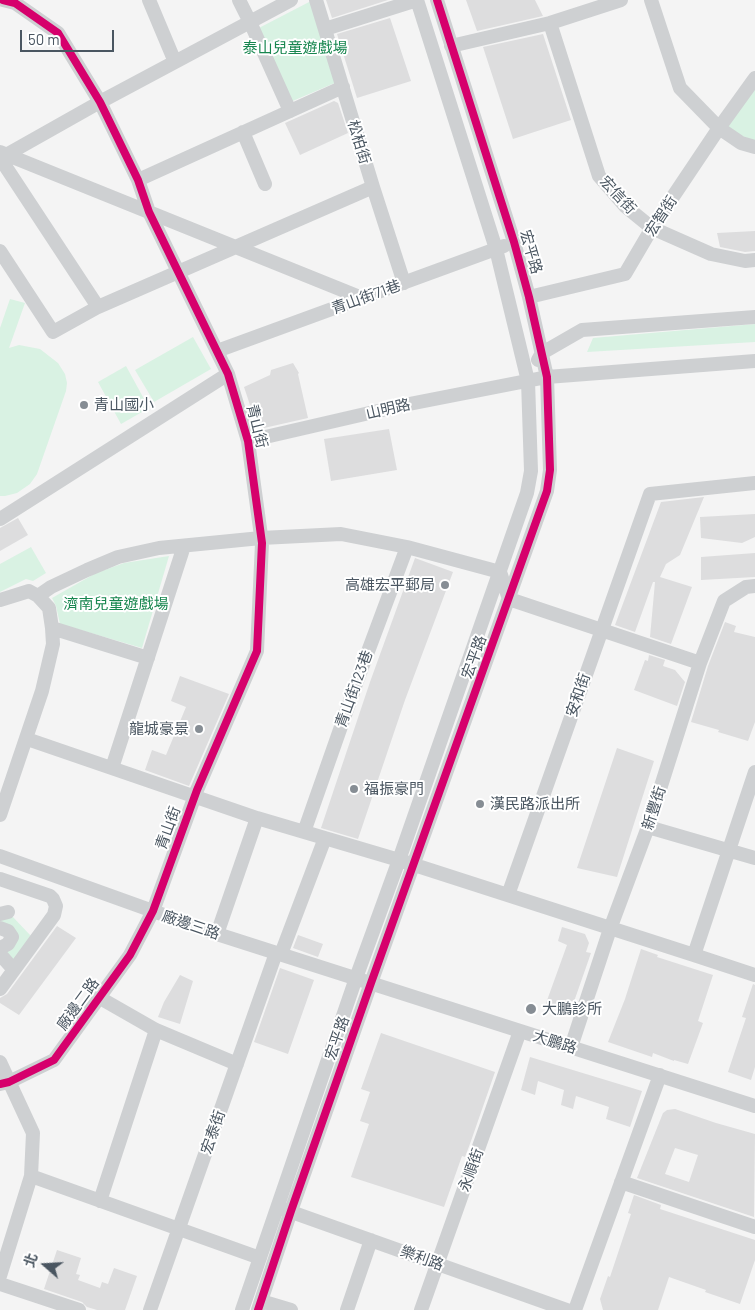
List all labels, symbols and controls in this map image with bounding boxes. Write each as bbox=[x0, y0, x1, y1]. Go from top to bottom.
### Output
scale bar bbox=[22, 20, 116, 52]
text: 50 m bbox=[28, 30, 60, 48]
park label: 泰山兒童遊戲場 bbox=[243, 39, 347, 57]
street label: 松柏街 bbox=[344, 118, 374, 166]
street label: 宏信街 bbox=[596, 172, 640, 218]
street label: 宏智街 bbox=[641, 192, 681, 240]
street label: 宏平路 bbox=[516, 228, 546, 276]
street label: 青山街71巷 bbox=[329, 276, 403, 318]
street label: 山明路 bbox=[364, 395, 412, 423]
place label: 青山國小 bbox=[94, 396, 154, 414]
marker: 青山國小 bbox=[78, 399, 90, 411]
street label: 青山街 bbox=[243, 402, 271, 450]
place label: 高雄宏平郵局 bbox=[345, 576, 435, 594]
marker: 高雄宏平郵局 bbox=[439, 579, 451, 591]
park label: 濟南兒童遊戲場 bbox=[64, 595, 168, 613]
street label: 宏平路 bbox=[458, 633, 490, 681]
street label: 青山街123巷 bbox=[332, 648, 376, 730]
street label: 安和街 bbox=[562, 671, 594, 719]
place label: 龍城豪景 bbox=[129, 720, 189, 738]
marker: 龍城豪景 bbox=[193, 723, 205, 735]
place label: 福振豪門 bbox=[364, 780, 424, 798]
marker: 福振豪門 bbox=[348, 783, 360, 795]
street label: 新豐街 bbox=[638, 784, 670, 832]
place label: 漢民路派出所 bbox=[490, 795, 580, 813]
marker: 漢民路派出所 bbox=[474, 798, 486, 810]
street label: 青山街 bbox=[152, 804, 184, 852]
street label: 廠邊三路 bbox=[160, 907, 222, 943]
street label: 廠邊二路 bbox=[53, 974, 103, 1034]
place label: 大鵬診所 bbox=[542, 1000, 602, 1018]
marker: 大鵬診所 bbox=[524, 1002, 538, 1016]
street label: 宏平路 bbox=[321, 1014, 353, 1062]
street label: 大鵬路 bbox=[531, 1026, 579, 1058]
street label: 宏泰街 bbox=[197, 1108, 229, 1156]
street label: 永順街 bbox=[455, 1146, 487, 1194]
north arrow bbox=[20, 1240, 70, 1290]
street label: 樂利路 bbox=[398, 1242, 446, 1274]
text: 北 bbox=[20, 1251, 41, 1269]

